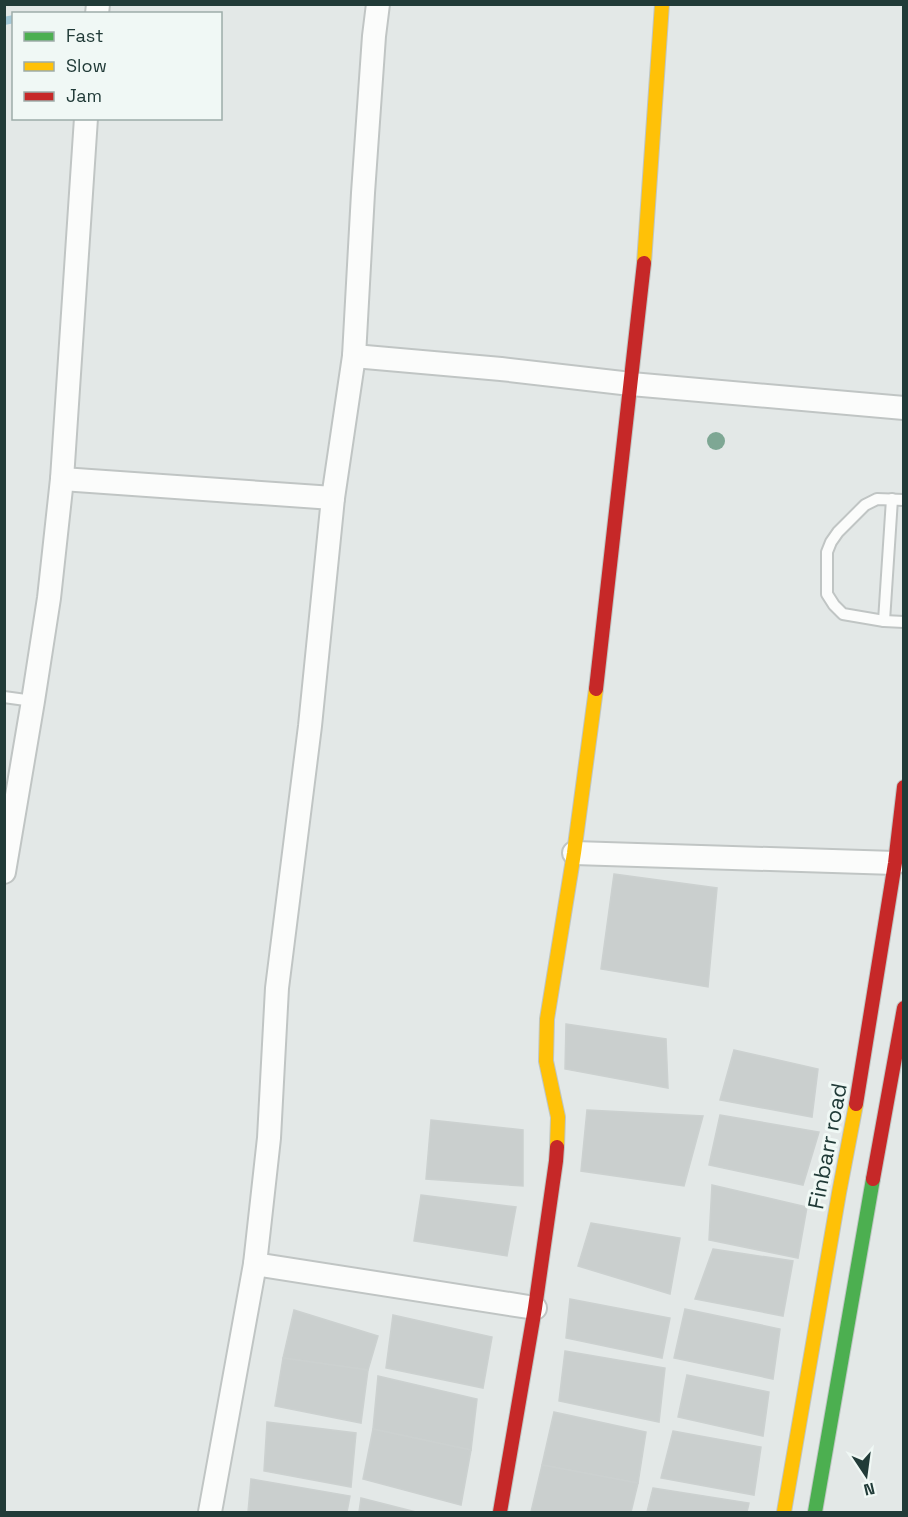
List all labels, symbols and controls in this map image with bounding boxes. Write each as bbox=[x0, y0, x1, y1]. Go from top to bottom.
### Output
legend bbox=[12, 12, 222, 120]
text: Fast bbox=[66, 24, 103, 47]
text: Slow bbox=[66, 54, 107, 77]
text: Jam bbox=[66, 84, 102, 107]
street label: Finbarr road bbox=[801, 1081, 853, 1211]
north arrow bbox=[836, 1445, 896, 1505]
text: N bbox=[862, 1478, 877, 1501]

